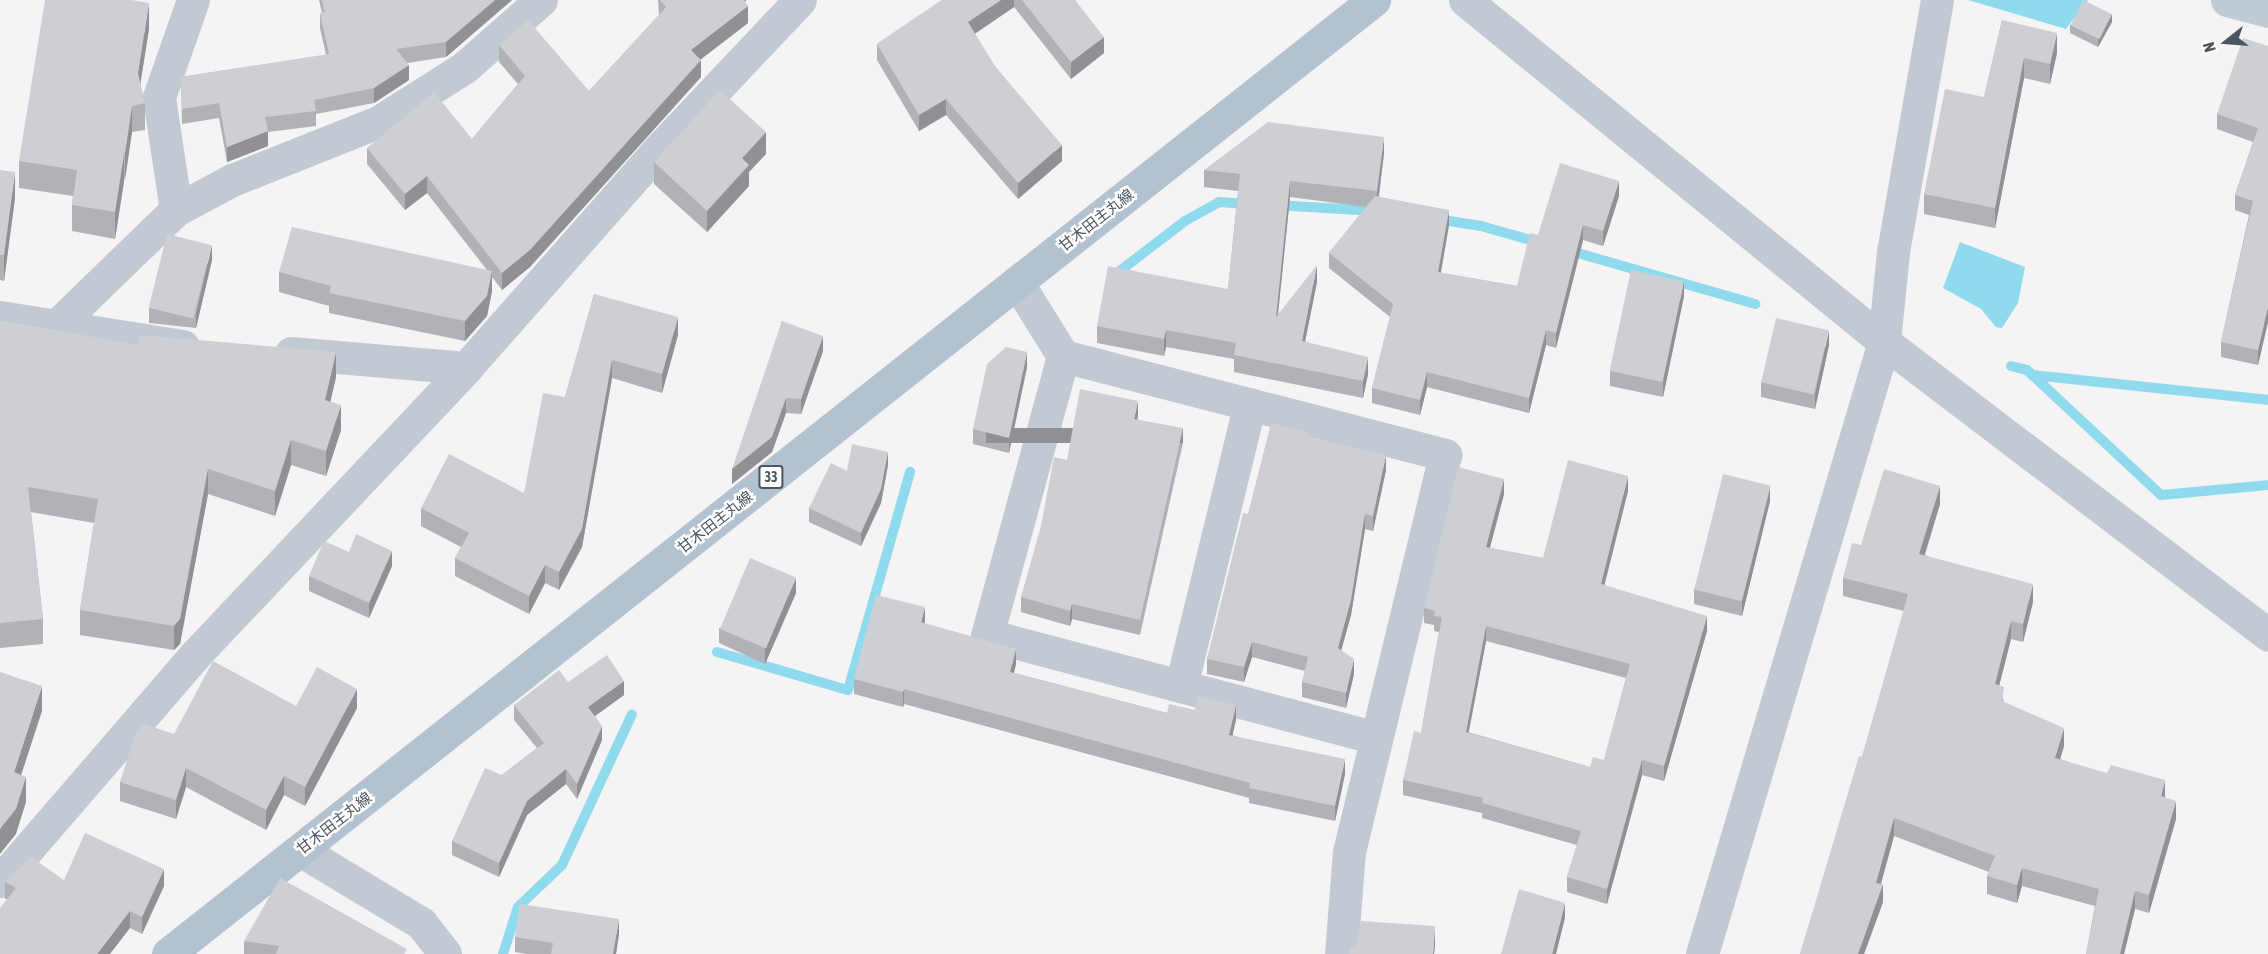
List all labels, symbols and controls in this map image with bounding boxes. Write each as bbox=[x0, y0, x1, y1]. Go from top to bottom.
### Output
north arrow bbox=[2196, 12, 2256, 72]
text: N bbox=[2199, 40, 2219, 54]
street label: 甘木田主丸線 bbox=[1055, 185, 1137, 255]
road number: 33 bbox=[758, 466, 784, 488]
street label: 甘木田主丸線 bbox=[674, 487, 756, 557]
street label: 甘木田主丸線 bbox=[293, 788, 375, 858]

